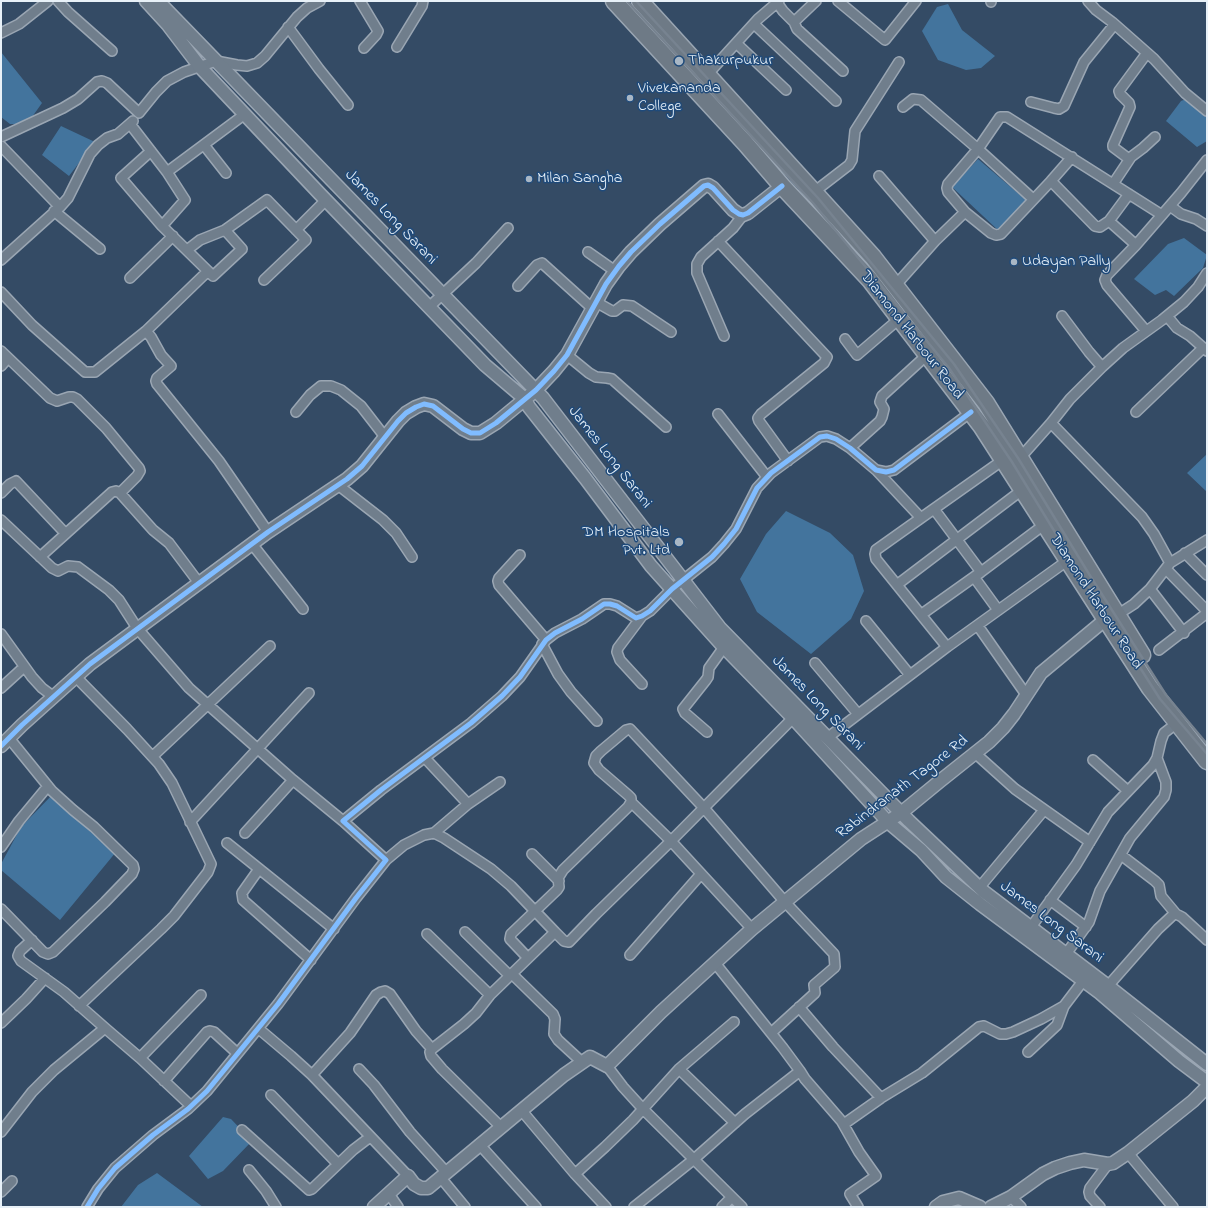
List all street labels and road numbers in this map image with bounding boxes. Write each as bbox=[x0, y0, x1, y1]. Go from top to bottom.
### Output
street label: James Long Sarani bbox=[340, 166, 440, 270]
street label: Diamond Harbour Road bbox=[855, 268, 967, 404]
street label: James Long Sarani bbox=[563, 403, 655, 513]
street label: Diamond Harbour Road bbox=[1044, 531, 1146, 673]
street label: James Long Sarani bbox=[767, 652, 867, 756]
street label: Rabindranath Tagore Rd bbox=[833, 732, 973, 844]
street label: James Long Sarani bbox=[995, 878, 1107, 968]

